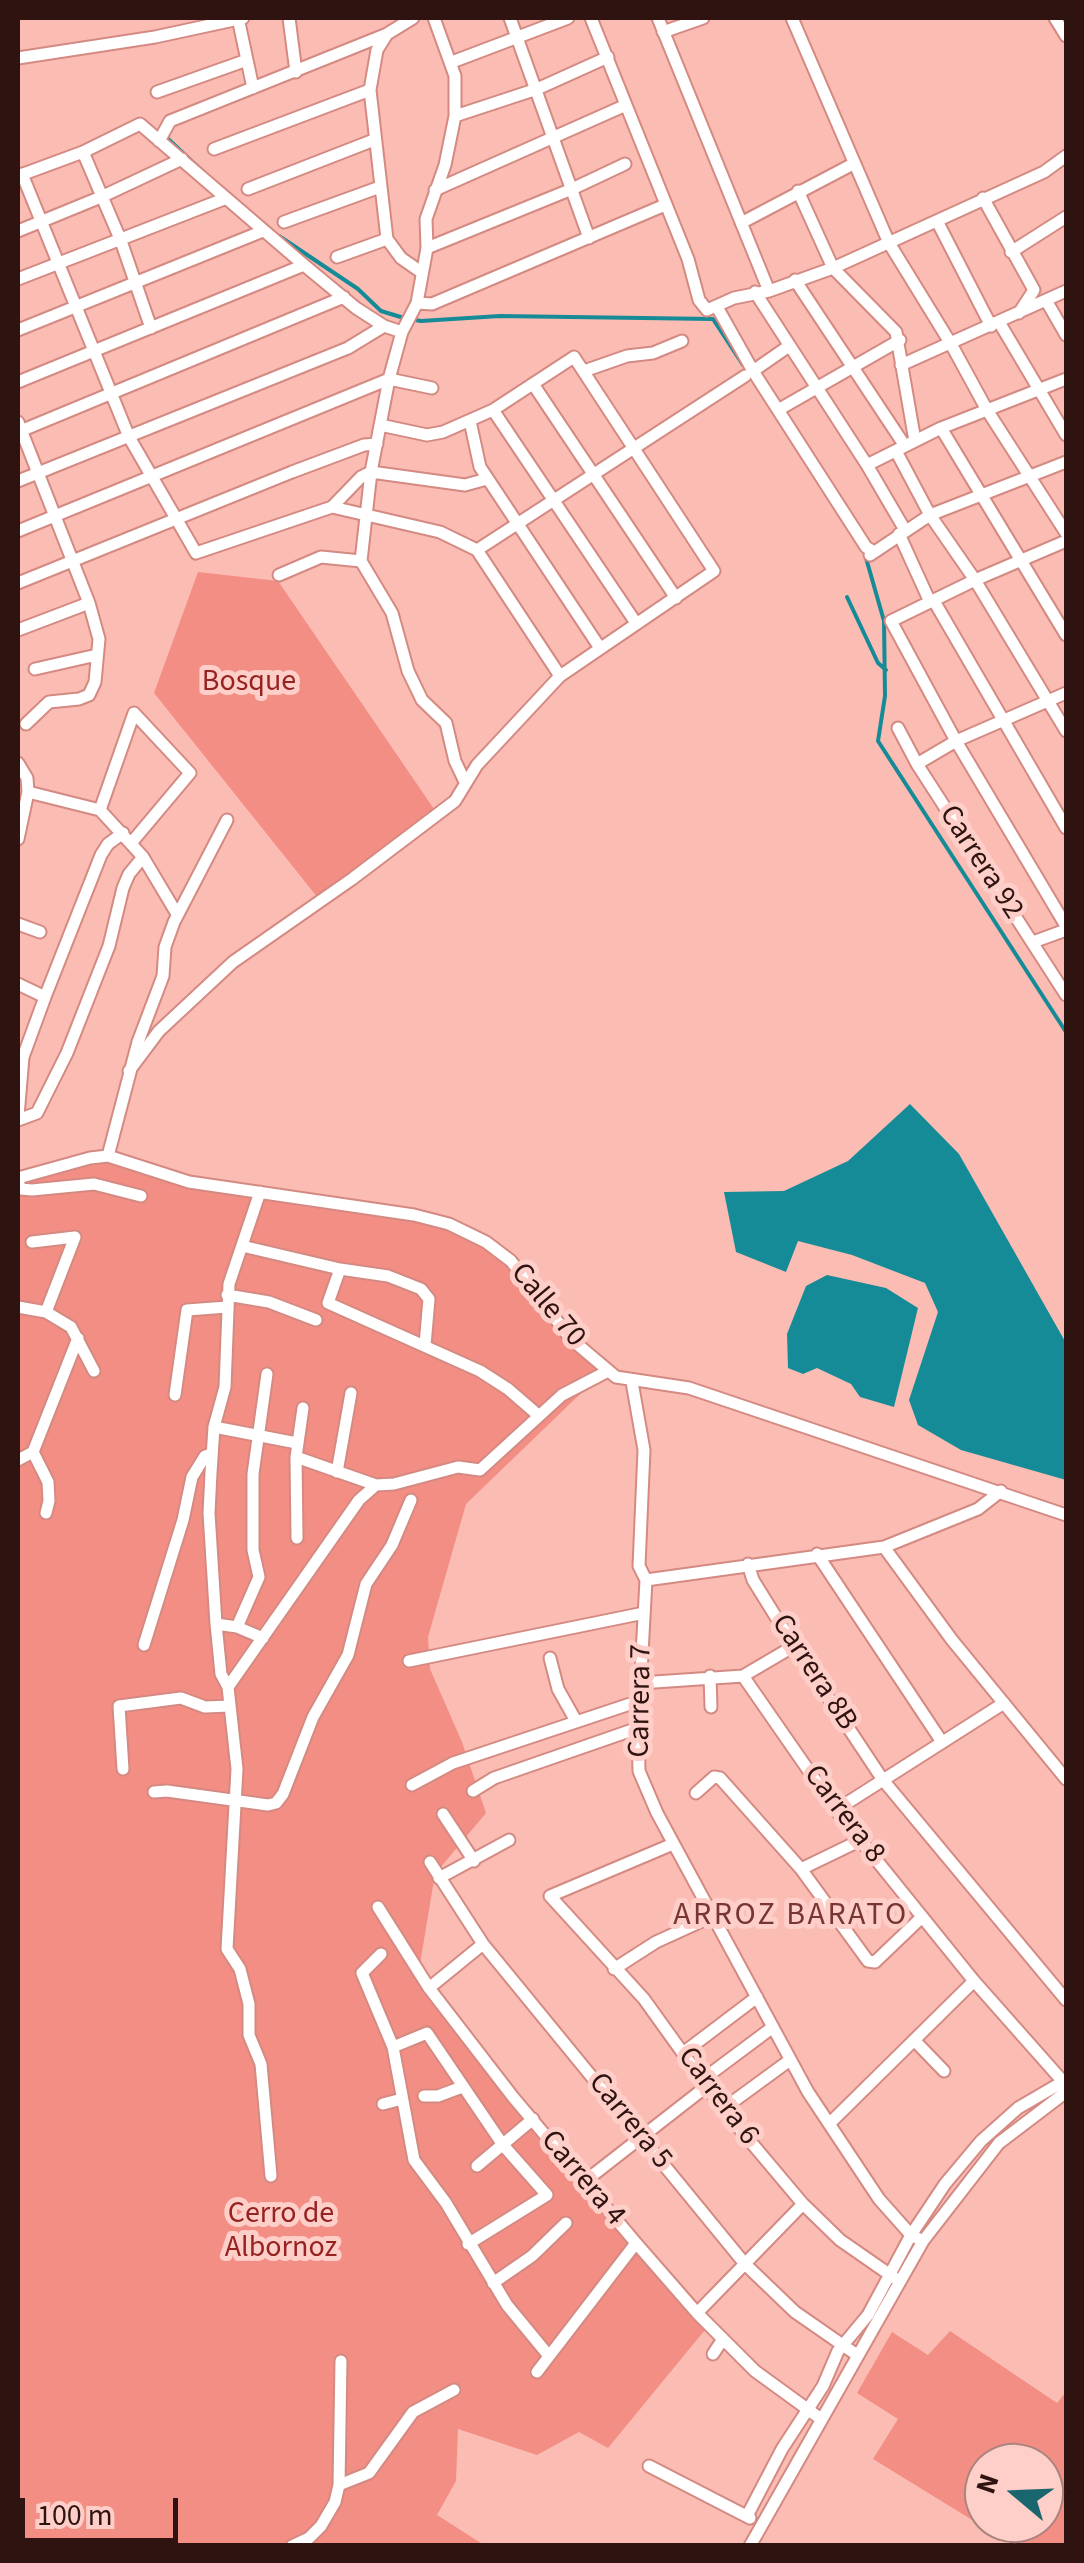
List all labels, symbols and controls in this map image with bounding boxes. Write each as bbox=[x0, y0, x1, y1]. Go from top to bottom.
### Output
park label: Bosque bbox=[202, 665, 296, 701]
street label: Carrera 92 bbox=[930, 799, 1030, 927]
street label: Calle 70 bbox=[502, 1257, 592, 1355]
street label: Carrera 8B bbox=[762, 1608, 864, 1738]
street label: Carrera 7 bbox=[623, 1644, 661, 1758]
street label: Carrera 8 bbox=[795, 1759, 891, 1871]
district label: ARROZ BARATO bbox=[673, 1898, 909, 1936]
street label: Carrera 6 bbox=[669, 2041, 765, 2153]
street label: Carrera 5 bbox=[579, 2067, 679, 2177]
street label: Carrera 4 bbox=[532, 2124, 632, 2234]
park label: Cerro de Albornoz bbox=[225, 2197, 337, 2268]
north arrow bbox=[964, 2443, 1064, 2543]
text: N bbox=[966, 2469, 1009, 2499]
scale bar bbox=[25, 2478, 182, 2540]
text: 100 m bbox=[37, 2494, 113, 2537]

